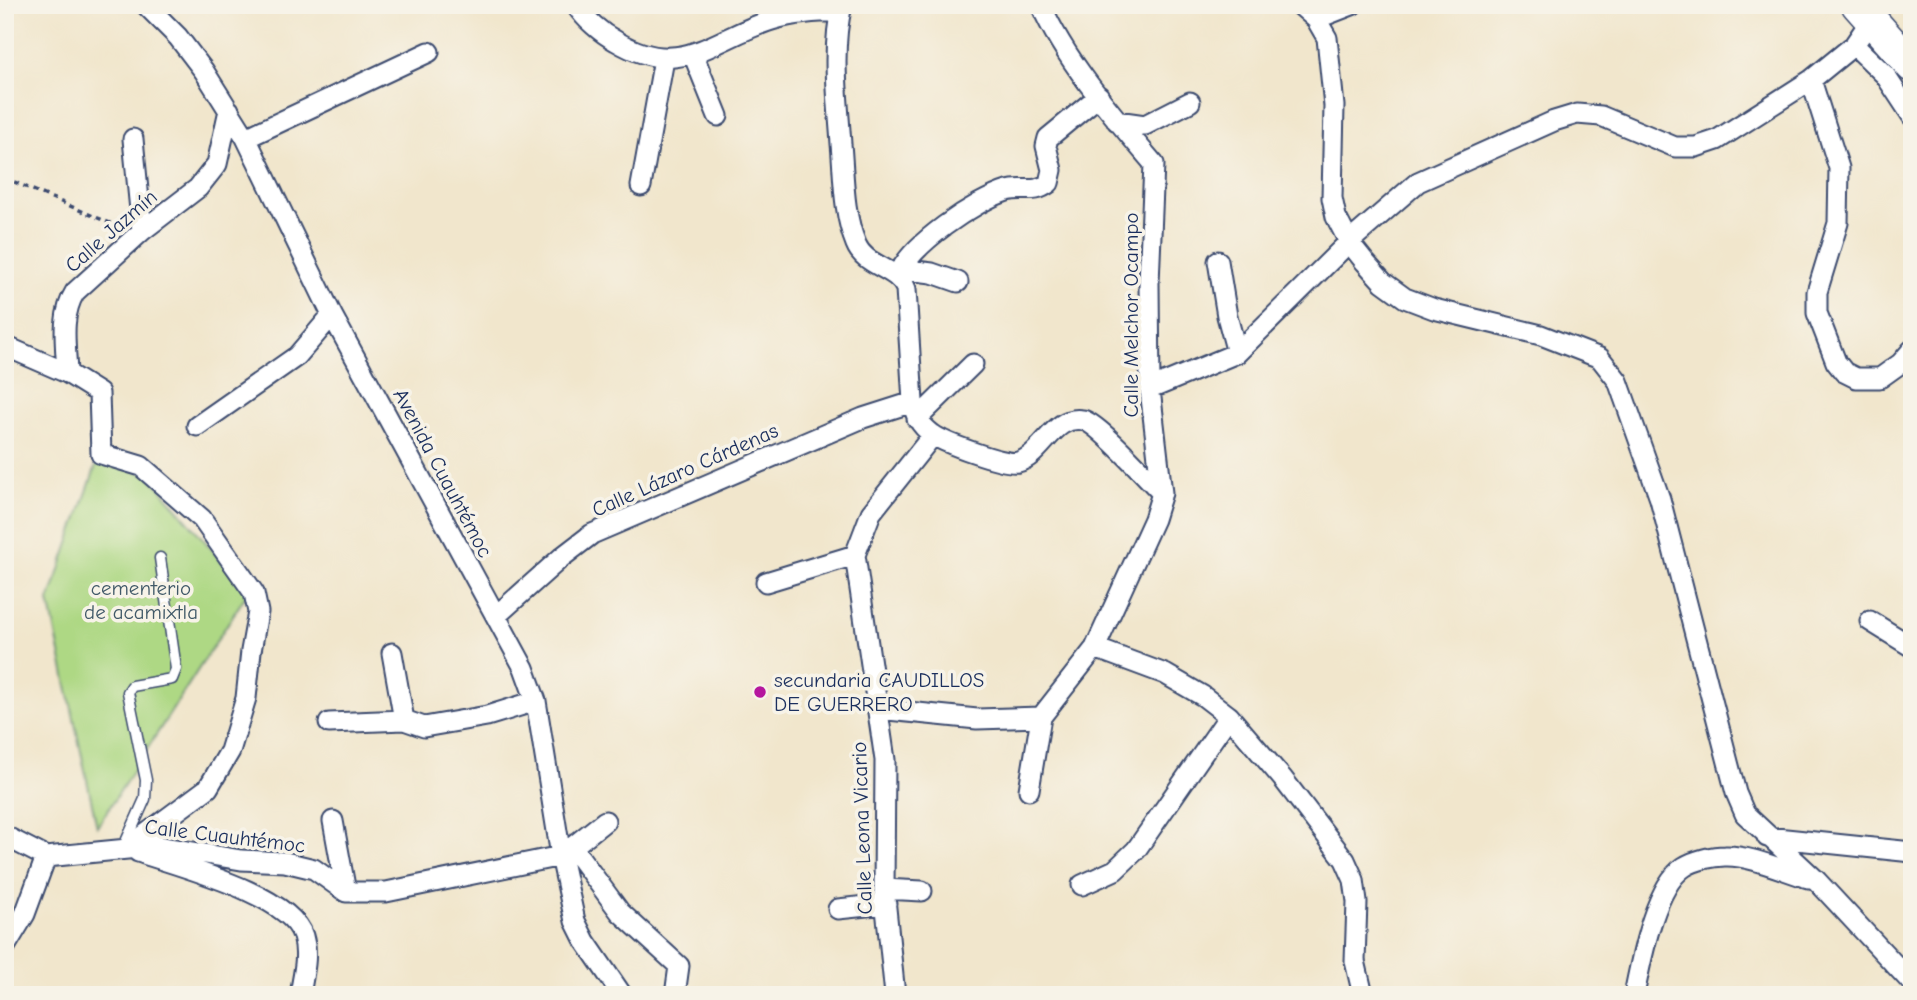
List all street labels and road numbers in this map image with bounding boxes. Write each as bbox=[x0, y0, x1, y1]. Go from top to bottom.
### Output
street label: Calle Jazmín bbox=[60, 185, 162, 277]
street label: Calle Melchor Ocampo bbox=[1119, 212, 1143, 418]
street label: Avenida Cuauhtémoc bbox=[388, 385, 498, 561]
street label: Calle Lázaro Cárdenas bbox=[588, 418, 782, 522]
street label: Calle Leona Vicario bbox=[847, 741, 877, 915]
street label: Calle Cuauhtémoc bbox=[143, 814, 307, 858]

